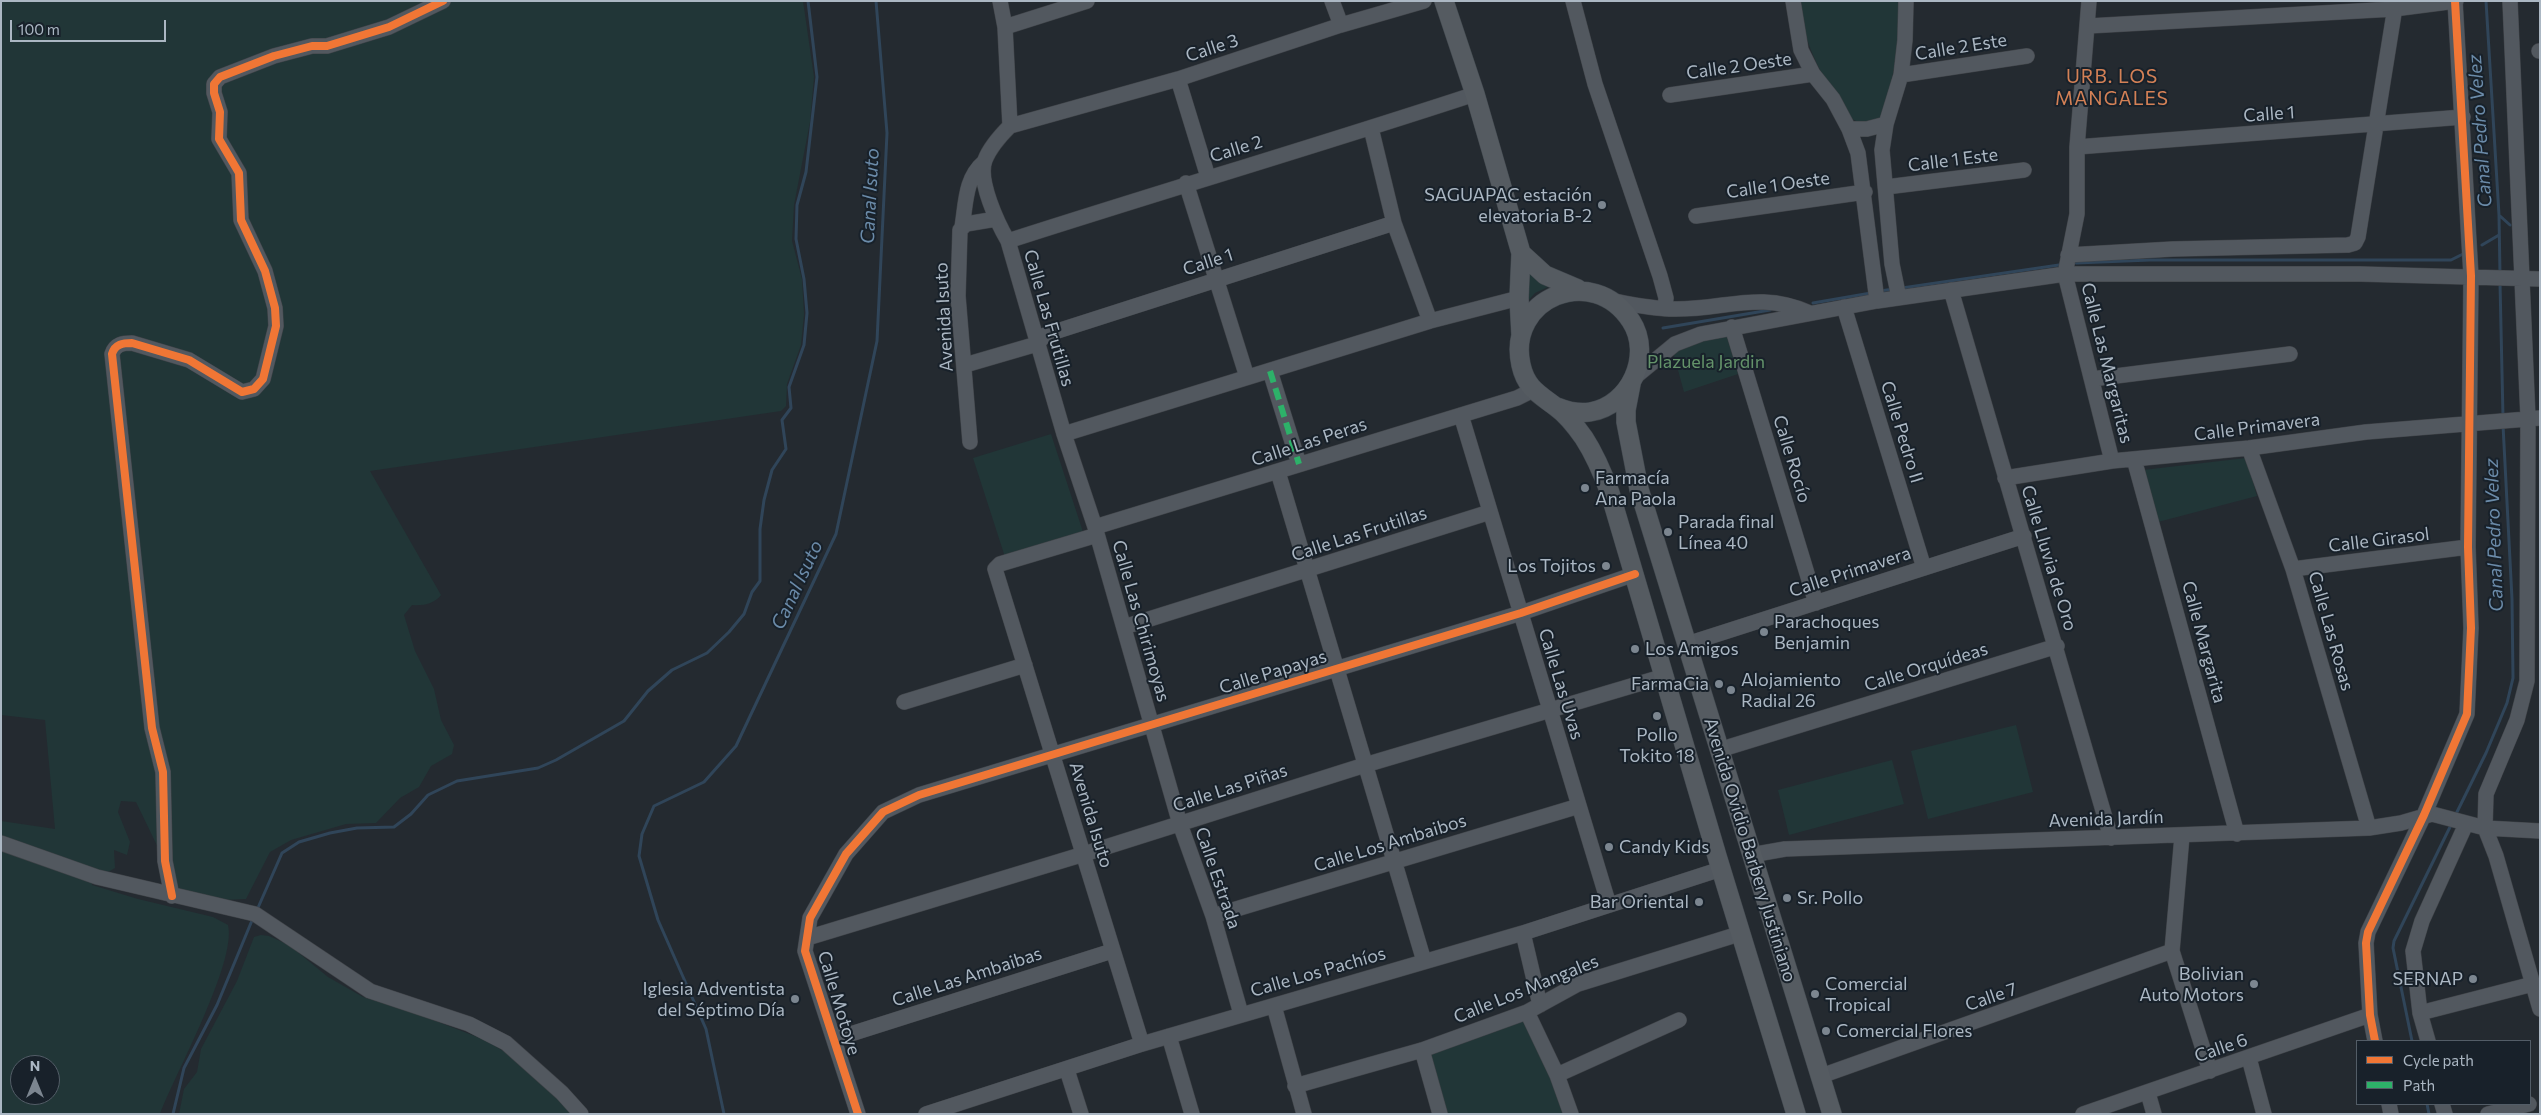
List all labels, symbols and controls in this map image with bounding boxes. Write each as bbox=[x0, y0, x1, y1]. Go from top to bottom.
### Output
scale bar bbox=[12, 10, 169, 42]
text: 100 m bbox=[18, 20, 60, 38]
street label: Calle 3 bbox=[1183, 29, 1241, 67]
street label: Calle 2 Este bbox=[1913, 29, 2009, 65]
street label: Calle 2 Oeste bbox=[1685, 48, 1793, 84]
water label: Canal Pedro Velez bbox=[2463, 54, 2497, 208]
district label: URB. LOS MANGALES bbox=[2054, 66, 2170, 110]
street label: Calle 1 bbox=[2243, 101, 2295, 127]
street label: Calle 2 bbox=[1207, 131, 1265, 167]
street label: Calle 1 Este bbox=[1907, 144, 1999, 176]
water label: Canal Isuto bbox=[856, 148, 884, 244]
street label: Calle 1 Oeste bbox=[1725, 167, 1831, 203]
place label: SAGUAPAC estación elevatoria B-2 bbox=[1424, 184, 1592, 226]
marker: SAGUAPAC estación elevatoria B-2 bbox=[1596, 199, 1608, 211]
street label: Calle 1 bbox=[1180, 244, 1236, 280]
street label: Calle Las Frutillas bbox=[1019, 247, 1079, 389]
street label: Avenida Isuto bbox=[930, 262, 958, 372]
street label: Calle Las Margaritas bbox=[2077, 280, 2137, 446]
park label: Plazuela Jardin bbox=[1647, 351, 1765, 373]
street label: Calle Pedro II bbox=[1876, 378, 1928, 486]
street label: Calle Primavera bbox=[2193, 409, 2321, 445]
street label: Calle Las Peras bbox=[1248, 413, 1370, 471]
street label: Calle Rocío bbox=[1768, 413, 1816, 505]
water label: Canal Pedro Velez bbox=[2480, 458, 2508, 612]
place label: Farmacía Ana Paola bbox=[1595, 467, 1676, 509]
marker: Farmacía Ana Paola bbox=[1579, 482, 1591, 494]
street label: Calle Lluvia de Oro bbox=[2017, 483, 2081, 633]
street label: Calle Las Frutillas bbox=[1288, 502, 1430, 566]
place label: Parada final Línea 40 bbox=[1678, 511, 1774, 554]
street label: Calle Girasol bbox=[2327, 523, 2431, 557]
marker: Parada final Línea 40 bbox=[1662, 526, 1674, 538]
water label: Canal Isuto bbox=[766, 537, 828, 633]
street label: Calle Las Chirimoyas bbox=[1108, 538, 1174, 704]
street label: Calle Primavera bbox=[1786, 542, 1914, 602]
place label: Los Tojitos bbox=[1507, 555, 1596, 577]
marker: Los Tojitos bbox=[1600, 560, 1612, 572]
street label: Calle Las Rosas bbox=[2304, 569, 2358, 693]
street label: Calle Margarita bbox=[2177, 579, 2231, 705]
place label: Parachoques Benjamin bbox=[1774, 611, 1879, 654]
street label: Calle Las Uvas bbox=[1534, 626, 1588, 742]
marker: Parachoques Benjamin bbox=[1758, 626, 1770, 638]
place label: Los Amigos bbox=[1645, 638, 1739, 660]
street label: Calle Orquídeas bbox=[1862, 638, 1990, 696]
marker: Los Amigos bbox=[1629, 643, 1641, 655]
street label: Calle Papayas bbox=[1217, 645, 1329, 699]
place label: Alojamiento Radial 26 bbox=[1741, 669, 1841, 712]
place label: FarmaCia bbox=[1631, 673, 1709, 695]
marker: FarmaCia bbox=[1713, 678, 1725, 690]
marker: Alojamiento Radial 26 bbox=[1725, 684, 1737, 696]
marker: Pollo Tokito 18 bbox=[1651, 710, 1663, 722]
street label: Avenida Ovidio Barbery Justiniano bbox=[1699, 715, 1801, 985]
place label: Pollo Tokito 18 bbox=[1619, 724, 1695, 766]
street label: Avenida Isuto bbox=[1065, 759, 1117, 871]
street label: Calle Las Piñas bbox=[1170, 759, 1290, 817]
street label: Avenida Jardín bbox=[2048, 806, 2164, 832]
street label: Calle Los Ambaibos bbox=[1311, 809, 1469, 877]
street label: Calle Estrada bbox=[1190, 824, 1246, 932]
place label: Candy Kids bbox=[1619, 836, 1710, 858]
marker: Candy Kids bbox=[1603, 841, 1615, 853]
place label: Sr. Pollo bbox=[1797, 887, 1863, 909]
place label: Bar Oriental bbox=[1590, 891, 1689, 913]
marker: Sr. Pollo bbox=[1781, 892, 1793, 904]
marker: Bar Oriental bbox=[1693, 896, 1705, 908]
street label: Calle Los Pachíos bbox=[1248, 942, 1388, 1002]
street label: Calle Las Ambaibas bbox=[889, 943, 1045, 1011]
street label: Calle Motoye bbox=[813, 948, 865, 1058]
street label: Calle Los Mangales bbox=[1450, 950, 1602, 1028]
place label: Bolivian Auto Motors bbox=[2139, 963, 2244, 1006]
place label: SERNAP bbox=[2392, 968, 2463, 990]
place label: Comercial Tropical bbox=[1825, 973, 1908, 1016]
marker: SERNAP bbox=[2467, 973, 2479, 985]
place label: Iglesia Adventista del Séptimo Día bbox=[642, 978, 785, 1021]
street label: Calle 7 bbox=[1962, 978, 2020, 1016]
marker: Bolivian Auto Motors bbox=[2248, 978, 2260, 990]
marker: Comercial Tropical bbox=[1809, 988, 1821, 1000]
marker: Iglesia Adventista del Séptimo Día bbox=[789, 993, 801, 1005]
place label: Comercial Flores bbox=[1836, 1020, 1972, 1042]
marker: Comercial Flores bbox=[1820, 1025, 1832, 1037]
street label: Calle 6 bbox=[2192, 1029, 2250, 1067]
legend bbox=[2356, 1040, 2531, 1105]
text: Cycle path bbox=[2403, 1051, 2474, 1069]
north arrow bbox=[10, 1055, 60, 1105]
text: N bbox=[30, 1057, 40, 1074]
text: Path bbox=[2403, 1076, 2435, 1094]

